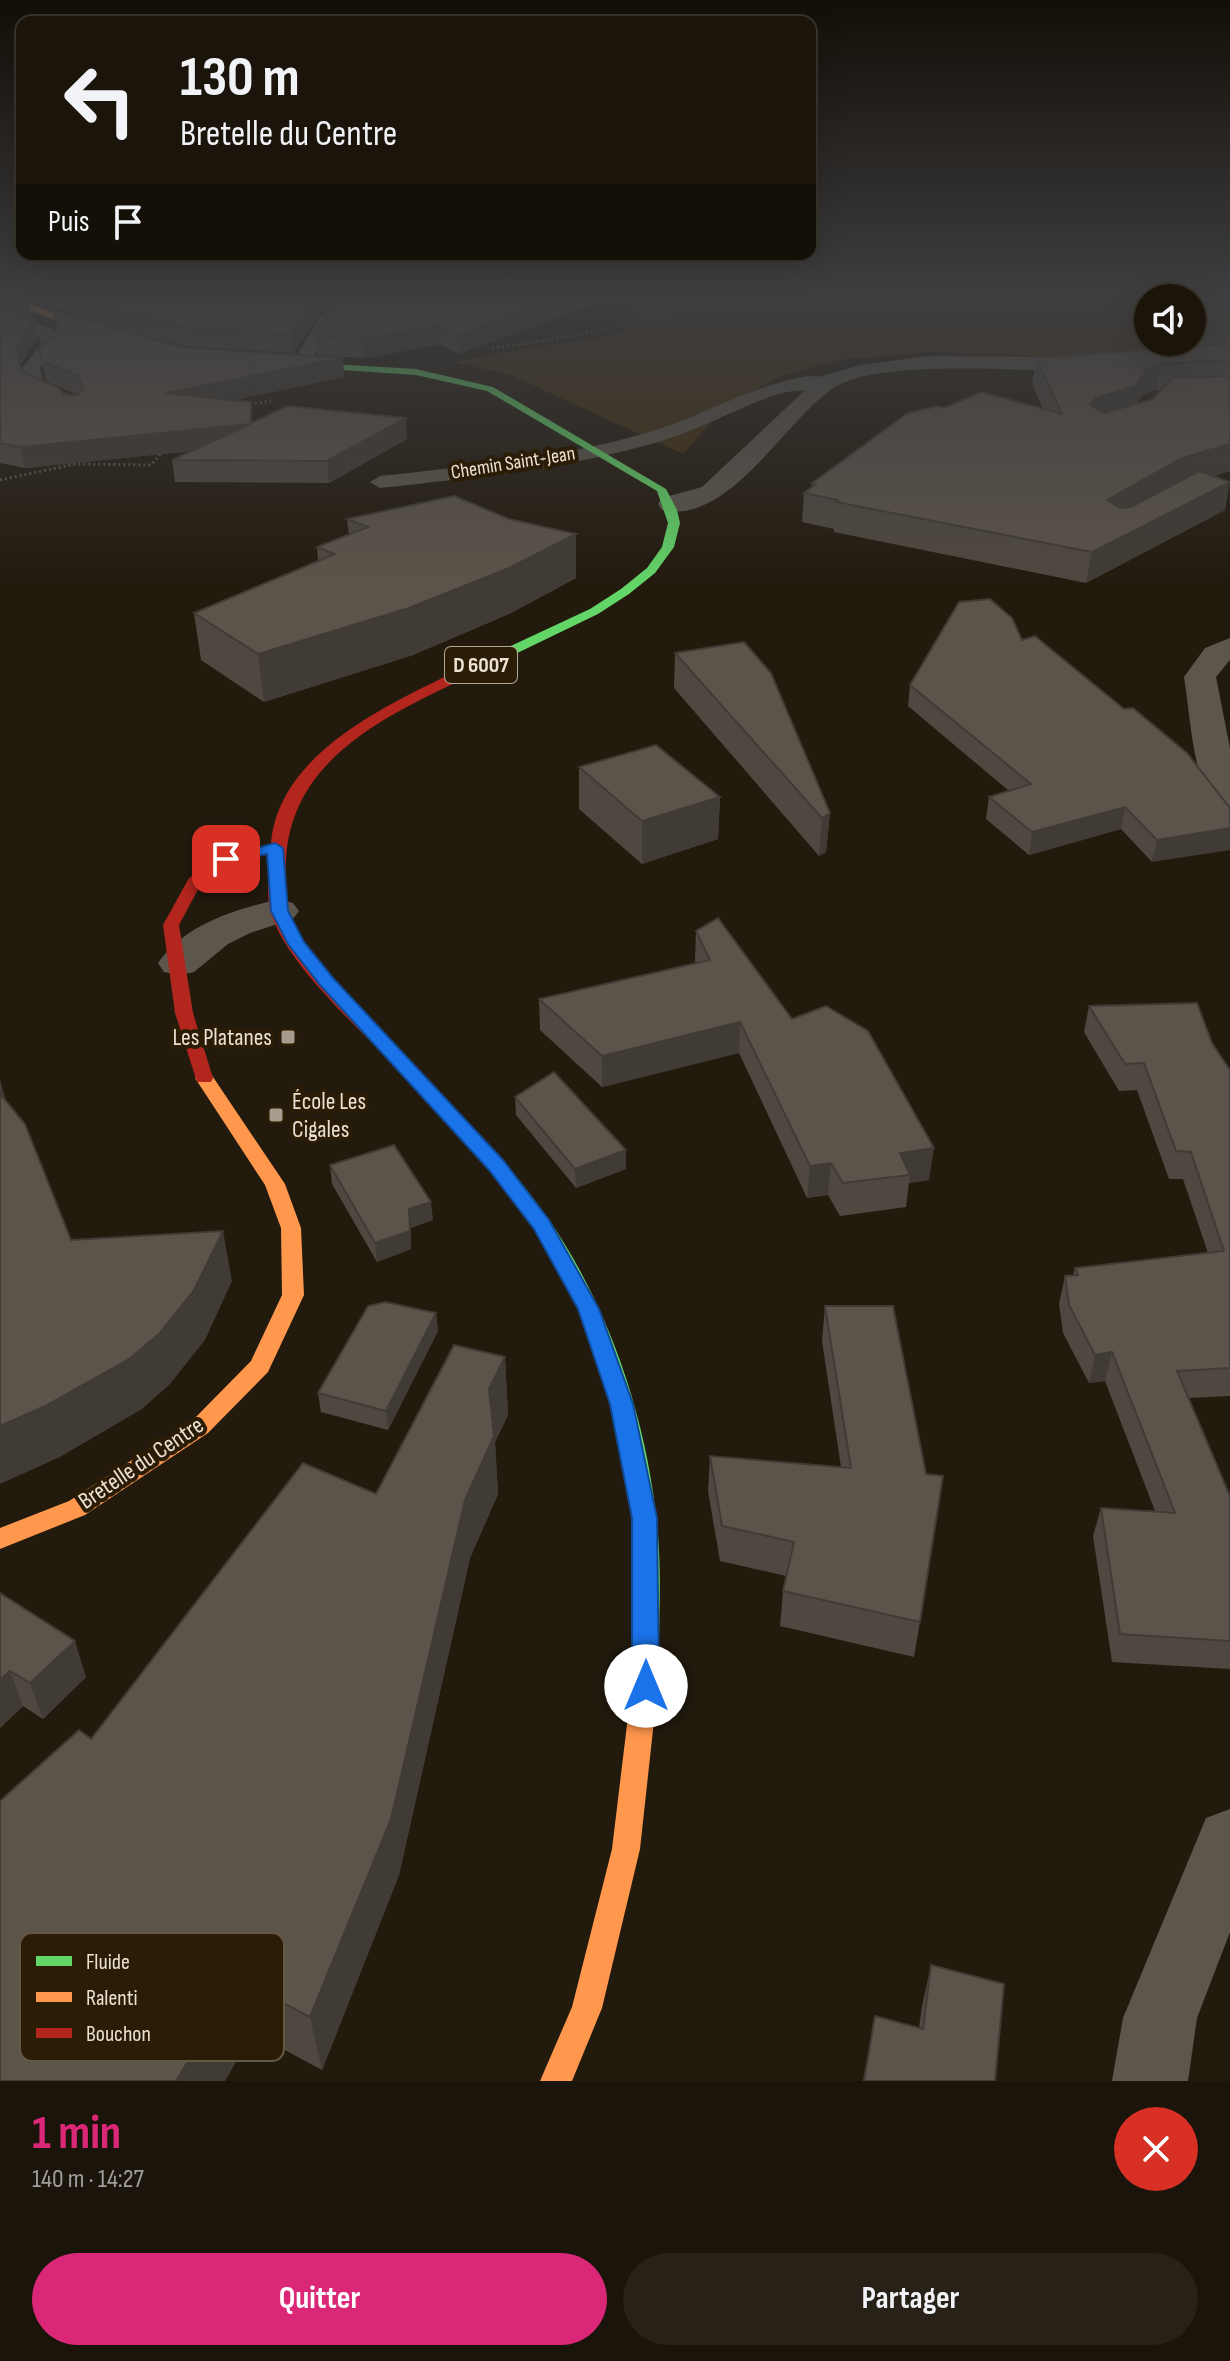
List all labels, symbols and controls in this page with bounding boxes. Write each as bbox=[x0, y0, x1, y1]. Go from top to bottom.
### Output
text: 130 m bbox=[180, 45, 300, 112]
icon: left bbox=[48, 48, 152, 152]
text: Bretelle du Centre bbox=[180, 113, 397, 156]
icon: arrive bbox=[106, 200, 150, 244]
text: Puis bbox=[48, 204, 90, 240]
map controls bbox=[1134, 284, 1206, 356]
button: sound bbox=[1134, 284, 1206, 356]
street label: Chemin Saint-Jean bbox=[449, 441, 577, 485]
road number: D 6007 bbox=[445, 647, 517, 683]
pin bbox=[192, 825, 260, 893]
icon: arrive bbox=[204, 837, 248, 881]
place label: Les Platanes bbox=[172, 1023, 272, 1052]
marker: Les Platanes bbox=[279, 1028, 297, 1046]
place label: École Les Cigales bbox=[292, 1087, 366, 1144]
marker: École Les Cigales bbox=[267, 1106, 285, 1124]
street label: Bretelle du Centre bbox=[73, 1410, 209, 1516]
position arrow bbox=[604, 1644, 688, 1728]
legend bbox=[20, 1933, 284, 2061]
text: Fluide bbox=[86, 1949, 130, 1976]
text: Ralenti bbox=[86, 1985, 138, 2012]
text: Bouchon bbox=[86, 2021, 151, 2048]
text: 1 min bbox=[32, 2105, 121, 2162]
button: close bbox=[1114, 2107, 1198, 2191]
text: 140 m · 14:27 bbox=[32, 2164, 144, 2195]
button: Quitter bbox=[32, 2253, 607, 2345]
button: Partager bbox=[623, 2253, 1198, 2345]

